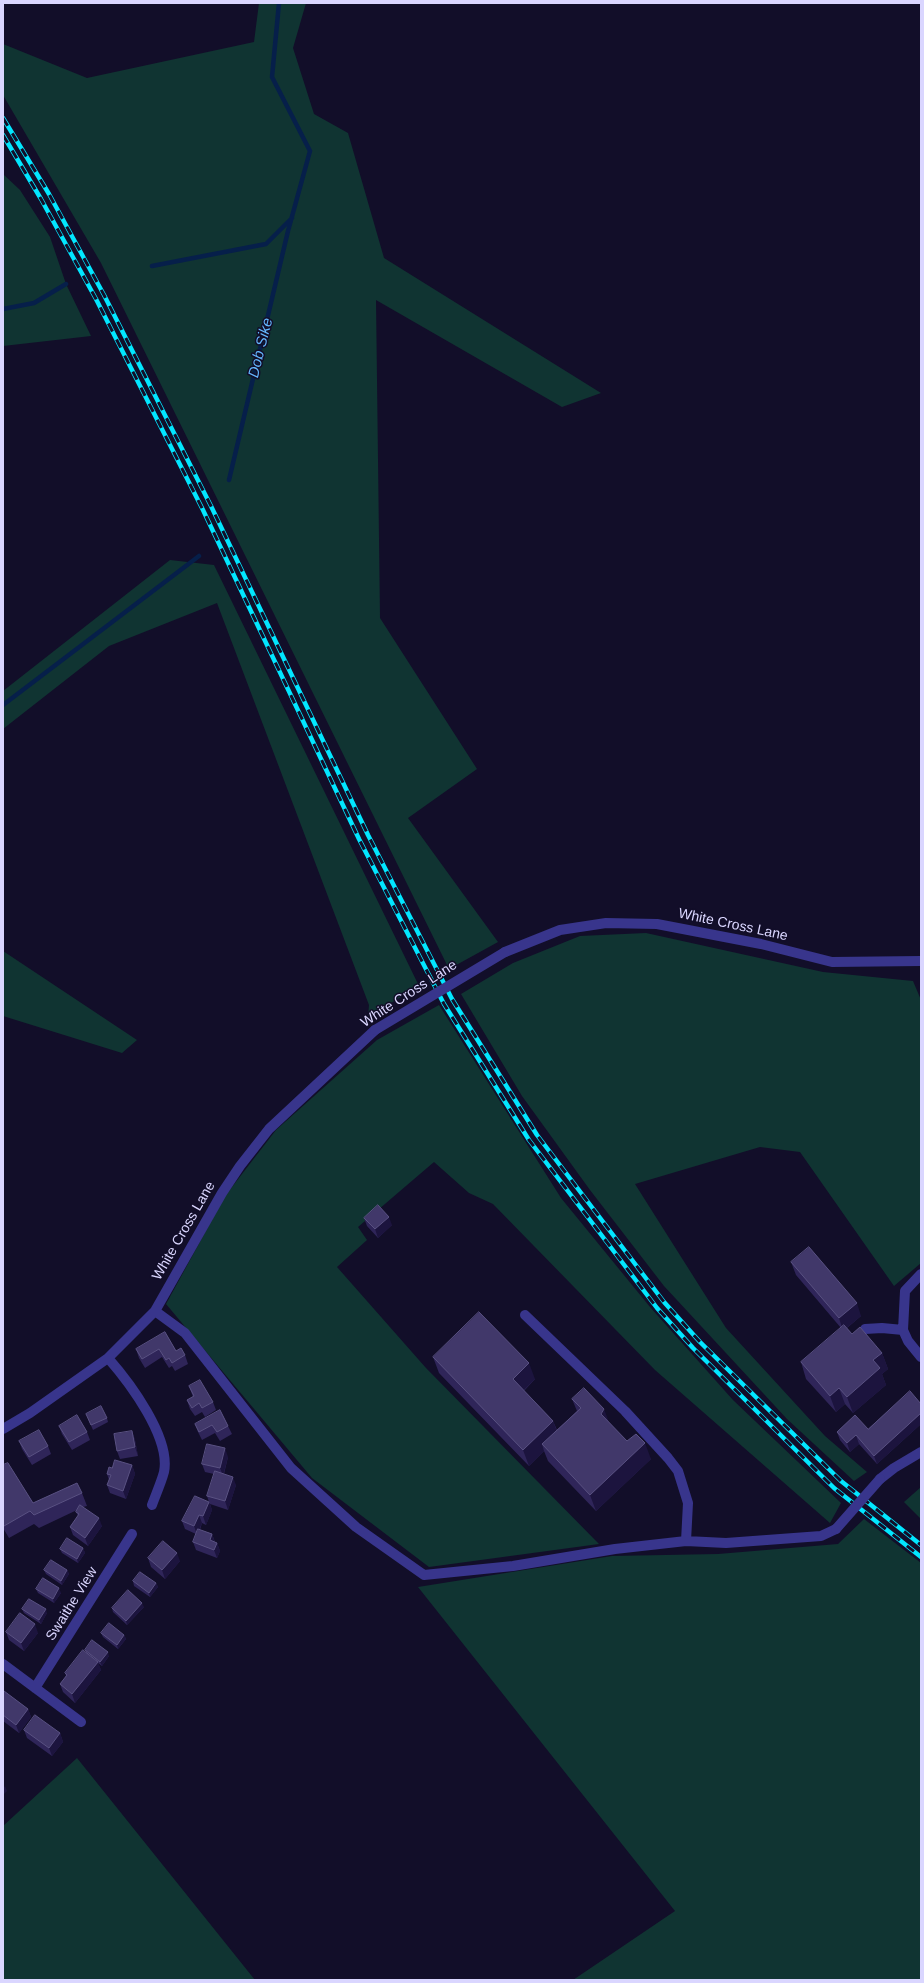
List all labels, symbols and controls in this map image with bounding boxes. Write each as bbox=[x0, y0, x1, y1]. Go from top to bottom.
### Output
water label: Dob Sike bbox=[245, 316, 277, 380]
street label: White Cross Lane bbox=[677, 905, 789, 945]
street label: White Cross Lane bbox=[358, 957, 460, 1031]
street label: White Cross Lane bbox=[149, 1179, 219, 1283]
street label: Swaithe View bbox=[43, 1564, 101, 1644]

